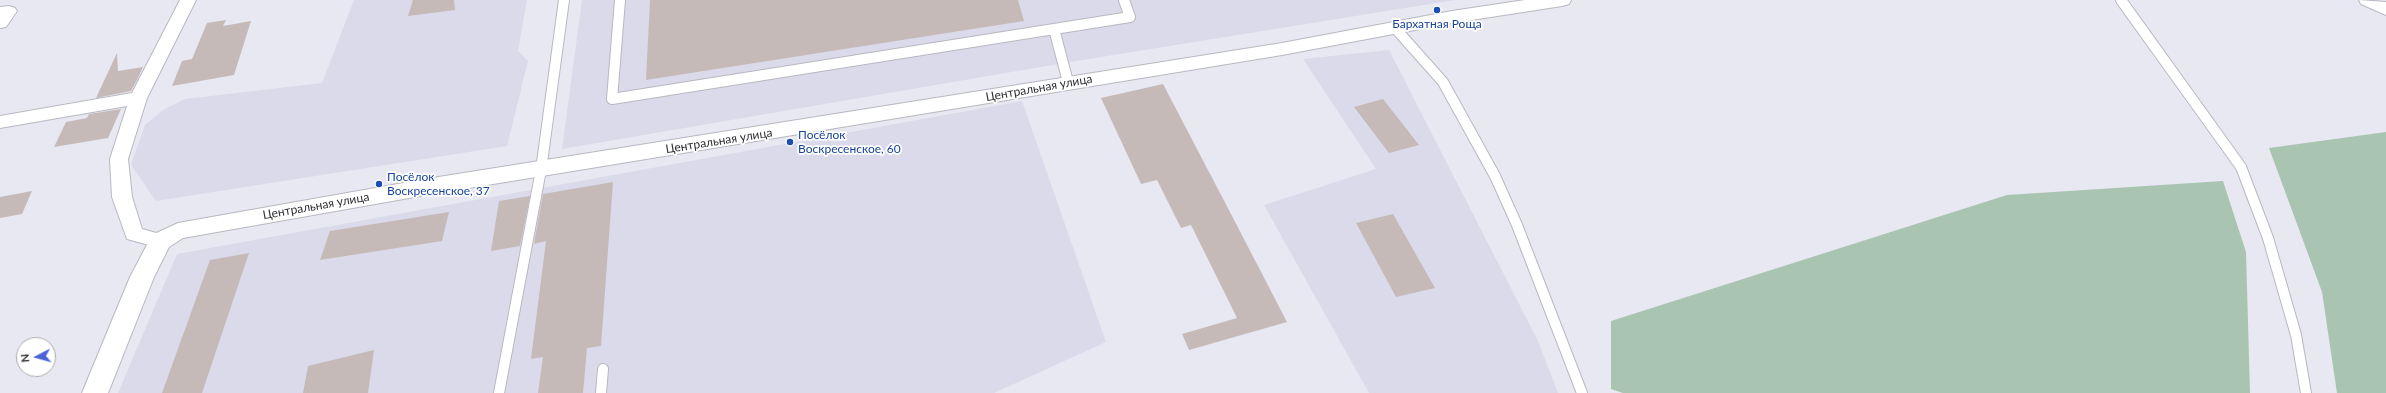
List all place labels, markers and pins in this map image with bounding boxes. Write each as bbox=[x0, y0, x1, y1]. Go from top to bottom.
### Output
marker: Бархатная Роща bbox=[1432, 5, 1442, 15]
place label: Бархатная Роща bbox=[1392, 17, 1482, 31]
place label: Посёлок Воскресенское, 60 bbox=[798, 128, 901, 156]
marker: Посёлок Воскресенское, 60 bbox=[785, 137, 795, 147]
place label: Посёлок Воскресенское, 37 bbox=[387, 170, 490, 198]
marker: Посёлок Воскресенское, 37 bbox=[374, 179, 384, 189]

